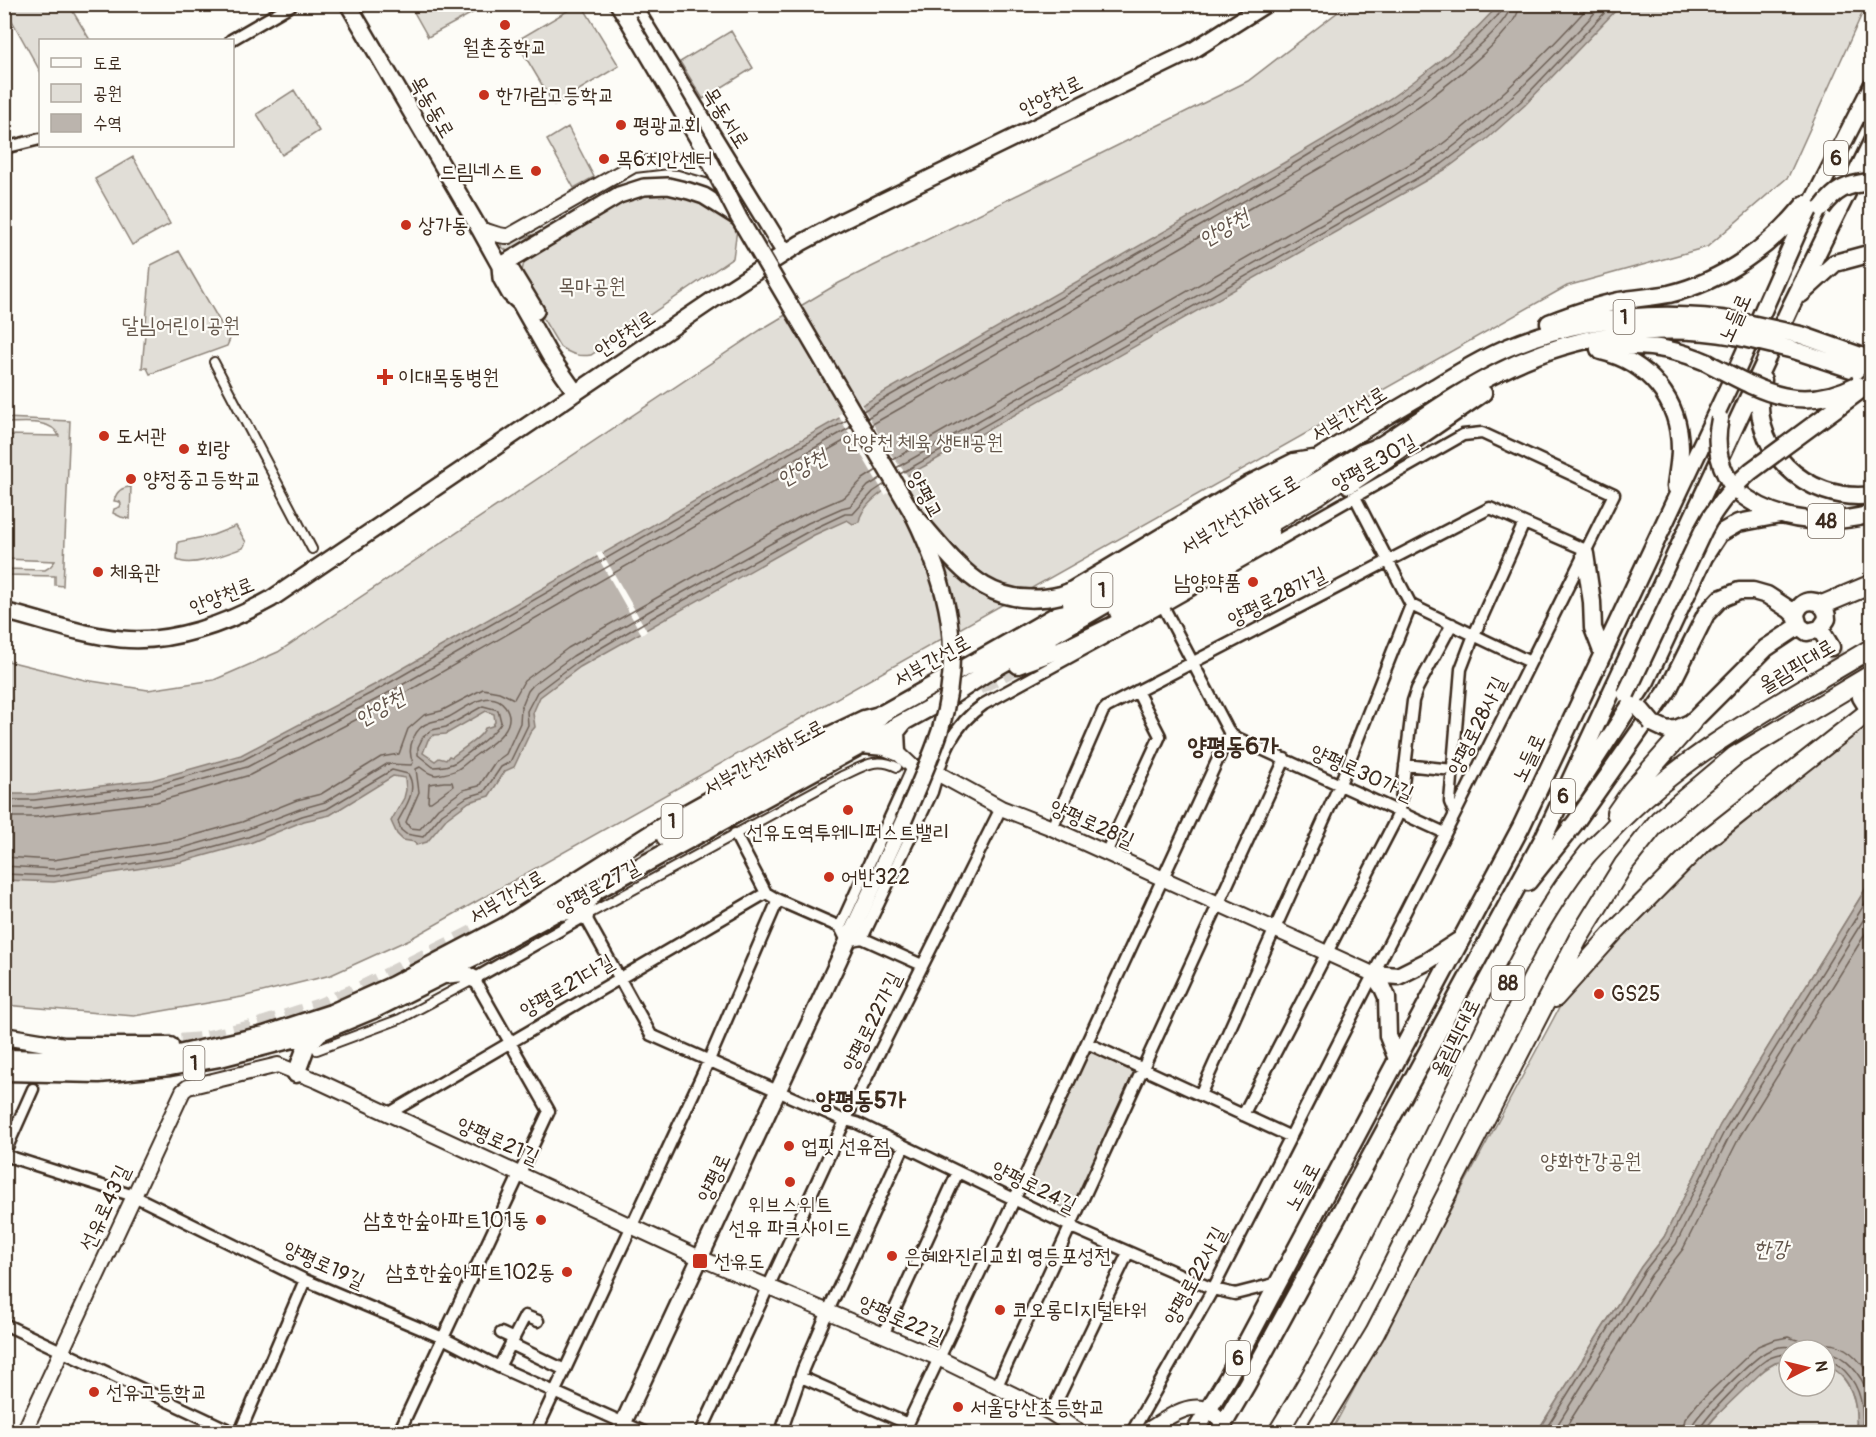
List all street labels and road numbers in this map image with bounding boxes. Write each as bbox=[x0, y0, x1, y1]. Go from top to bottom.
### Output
street label: 안양천로 bbox=[1015, 69, 1087, 123]
street label: 목동동로 bbox=[403, 71, 461, 143]
street label: 목동서로 bbox=[697, 82, 755, 154]
road number: 6 bbox=[1824, 141, 1848, 175]
street label: 노들로 bbox=[1712, 289, 1758, 347]
road number: 1 bbox=[1614, 300, 1634, 334]
street label: 안양천로 bbox=[589, 304, 661, 364]
street label: 서부간선로 bbox=[1306, 380, 1392, 448]
street label: 양평로30길 bbox=[1327, 428, 1421, 498]
street label: 양평교 bbox=[901, 466, 949, 524]
street label: 서부간선지하도로 bbox=[1175, 469, 1305, 561]
road number: 48 bbox=[1808, 504, 1844, 538]
street label: 양평로28가길 bbox=[1223, 561, 1331, 633]
street label: 안양천로 bbox=[186, 571, 258, 621]
road number: 1 bbox=[1092, 573, 1112, 607]
street label: 서부간선로 bbox=[889, 629, 975, 693]
street label: 올림픽대로 bbox=[1754, 633, 1840, 699]
street label: 양평로28사길 bbox=[1441, 672, 1513, 780]
street label: 서부간선지하도로 bbox=[698, 713, 830, 803]
street label: 노들로 bbox=[1506, 729, 1552, 787]
street label: 양평로30가길 bbox=[1306, 738, 1418, 808]
road number: 6 bbox=[1551, 779, 1575, 813]
street label: 양평로28길 bbox=[1045, 793, 1139, 855]
road number: 1 bbox=[662, 804, 682, 838]
street label: 양평로27길 bbox=[552, 853, 644, 921]
street label: 서부간선로 bbox=[464, 864, 550, 930]
street label: 양평로21다길 bbox=[515, 948, 619, 1024]
road number: 88 bbox=[1492, 966, 1524, 1000]
street label: 양평로22가길 bbox=[836, 967, 908, 1076]
street label: 올림픽대로 bbox=[1425, 994, 1487, 1082]
road number: 1 bbox=[184, 1046, 204, 1080]
street label: 양평로21길 bbox=[453, 1111, 544, 1171]
street label: 양평로 bbox=[691, 1149, 737, 1207]
street label: 양평로24길 bbox=[987, 1155, 1081, 1219]
street label: 노들로 bbox=[1279, 1158, 1327, 1216]
street label: 선유로43길 bbox=[73, 1161, 137, 1255]
street label: 양평로22사길 bbox=[1158, 1222, 1232, 1330]
street label: 양평로19길 bbox=[279, 1235, 369, 1295]
street label: 양평로22길 bbox=[854, 1289, 948, 1351]
road number: 6 bbox=[1226, 1341, 1250, 1375]

